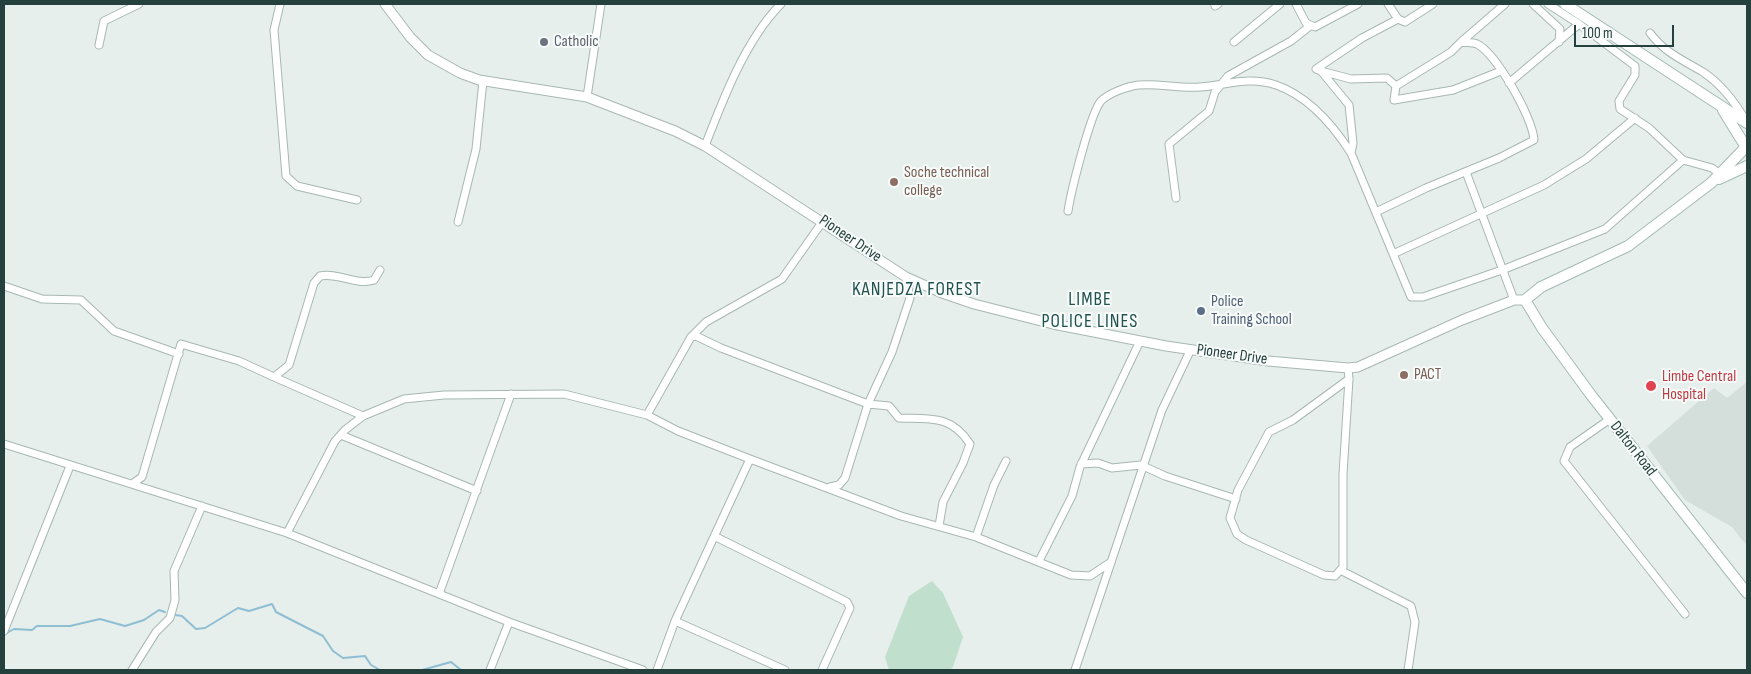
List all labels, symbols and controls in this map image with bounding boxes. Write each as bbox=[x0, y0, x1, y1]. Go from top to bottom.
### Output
scale bar bbox=[1576, 15, 1676, 47]
text: 100 m bbox=[1582, 24, 1613, 43]
place label: Catholic bbox=[554, 32, 599, 52]
marker: Catholic bbox=[538, 36, 550, 48]
place label: Soche technical college bbox=[904, 163, 989, 201]
marker: Soche technical college bbox=[888, 176, 900, 188]
street label: Pioneer Drive bbox=[815, 211, 885, 267]
district label: KANJEDZA FOREST bbox=[850, 279, 984, 301]
district label: LIMBE POLICE LINES bbox=[1040, 289, 1140, 333]
place label: Police Training School bbox=[1211, 292, 1292, 330]
marker: Police Training School bbox=[1195, 305, 1207, 317]
street label: Pioneer Drive bbox=[1195, 341, 1269, 369]
place label: PACT bbox=[1414, 365, 1441, 385]
place label: Limbe Central Hospital bbox=[1662, 367, 1736, 405]
marker: PACT bbox=[1398, 369, 1410, 381]
marker: Limbe Central Hospital bbox=[1644, 379, 1658, 393]
street label: Dalton Road bbox=[1606, 418, 1660, 480]

